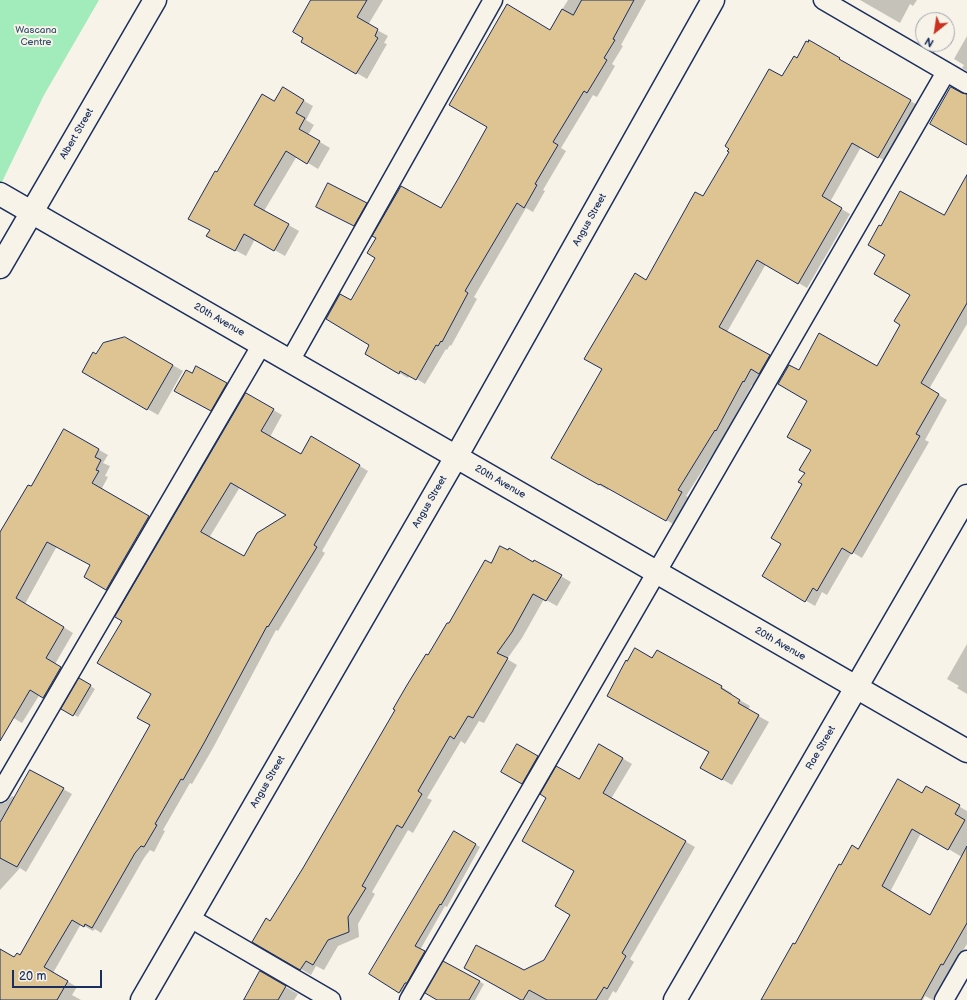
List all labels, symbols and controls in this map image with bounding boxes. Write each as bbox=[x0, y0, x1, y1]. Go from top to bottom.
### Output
north arrow bbox=[915, 12, 955, 52]
park label: Wascana Centre bbox=[15, 24, 57, 48]
text: N bbox=[922, 34, 936, 50]
street label: Albert Street bbox=[58, 106, 96, 162]
street label: Angus Street bbox=[571, 192, 609, 248]
street label: 20th Avenue bbox=[191, 301, 247, 339]
street label: 20th Avenue bbox=[472, 463, 528, 501]
street label: Angus Street bbox=[410, 474, 450, 530]
street label: 20th Avenue bbox=[752, 625, 808, 663]
street label: Rae Street bbox=[804, 724, 838, 772]
street label: Angus Street bbox=[248, 754, 288, 810]
scale bar bbox=[14, 962, 104, 988]
text: 20 m bbox=[19, 969, 46, 984]

